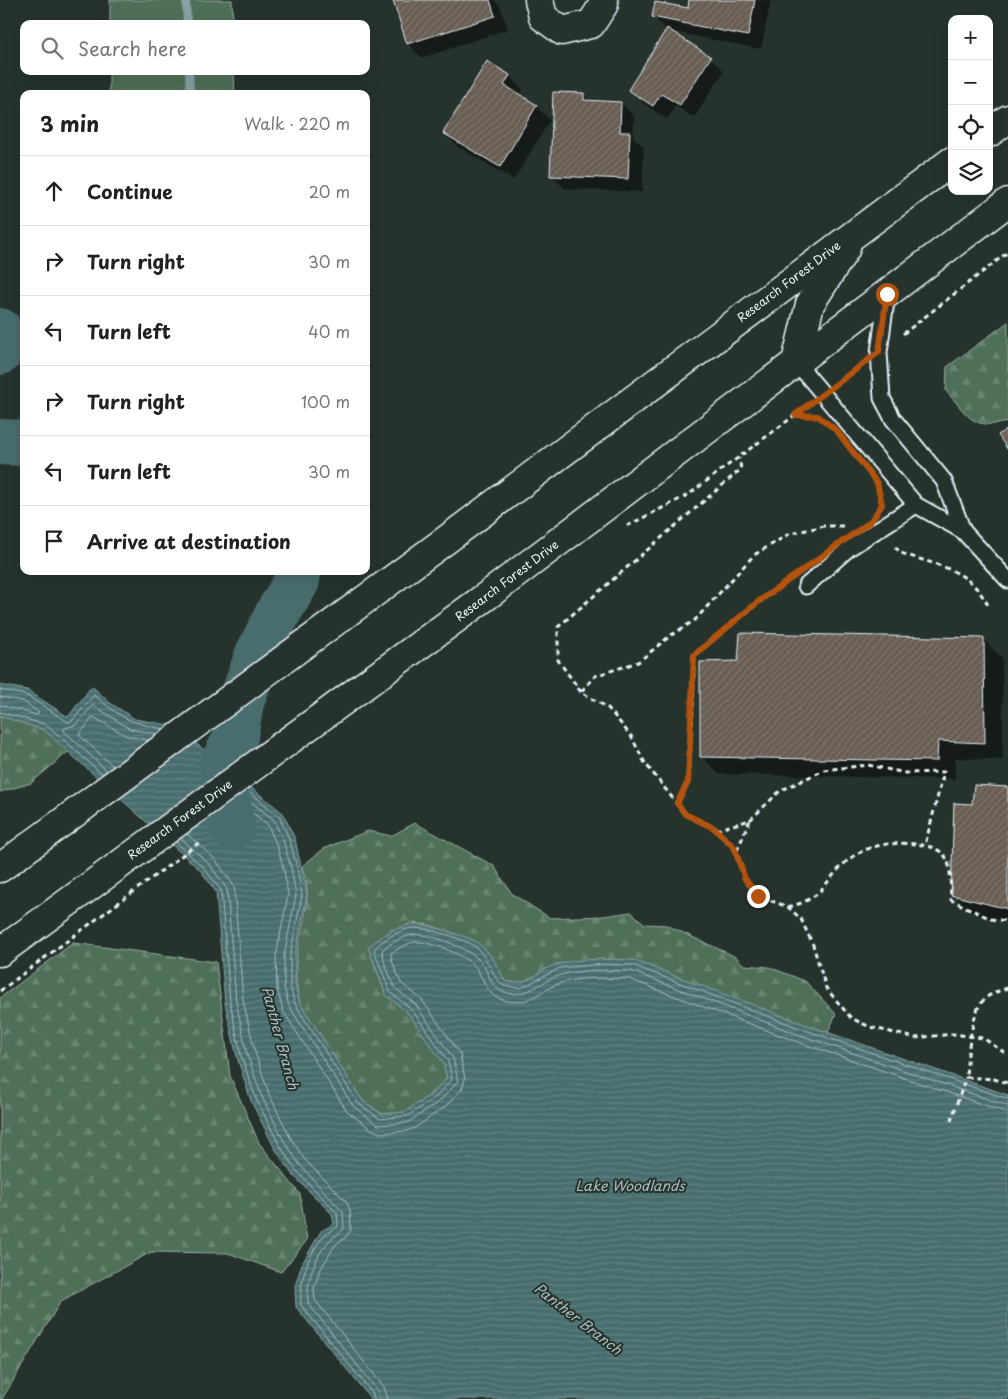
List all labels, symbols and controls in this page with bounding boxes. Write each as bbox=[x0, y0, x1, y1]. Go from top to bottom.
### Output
map controls bbox=[948, 15, 993, 195]
button: + bbox=[948, 15, 993, 60]
search box bbox=[20, 20, 370, 75]
icon: search bbox=[38, 34, 66, 62]
text: Search here bbox=[78, 34, 187, 62]
button: − bbox=[948, 60, 993, 105]
button: locate bbox=[948, 105, 993, 150]
text: 3 min bbox=[40, 107, 99, 139]
text: Walk · 220 m bbox=[244, 111, 350, 135]
button: layers bbox=[948, 150, 993, 195]
icon: ahead bbox=[40, 177, 68, 205]
text: Continue bbox=[87, 177, 173, 205]
text: 20 m bbox=[309, 179, 350, 203]
street label: Research Forest Drive bbox=[733, 236, 844, 326]
icon: right bbox=[40, 247, 68, 275]
text: Turn right bbox=[87, 247, 185, 275]
text: 30 m bbox=[308, 249, 350, 273]
route start bbox=[876, 283, 899, 306]
icon: left bbox=[40, 317, 68, 345]
text: Turn left bbox=[87, 317, 171, 345]
text: 40 m bbox=[308, 319, 350, 343]
icon: right bbox=[40, 387, 68, 415]
text: Turn right bbox=[87, 387, 185, 415]
text: 100 m bbox=[301, 389, 350, 413]
icon: left bbox=[40, 457, 68, 485]
text: Turn left bbox=[87, 457, 171, 485]
text: 30 m bbox=[308, 459, 350, 483]
icon: arrive bbox=[40, 527, 68, 555]
text: Arrive at destination bbox=[87, 527, 291, 555]
street label: Research Forest Drive bbox=[451, 535, 562, 625]
street label: Research Forest Drive bbox=[123, 775, 236, 863]
route end bbox=[747, 885, 770, 908]
water label: Panther Branch bbox=[257, 984, 305, 1093]
water label: Lake Woodlands bbox=[575, 1175, 686, 1196]
water label: Panther Branch bbox=[530, 1278, 627, 1360]

